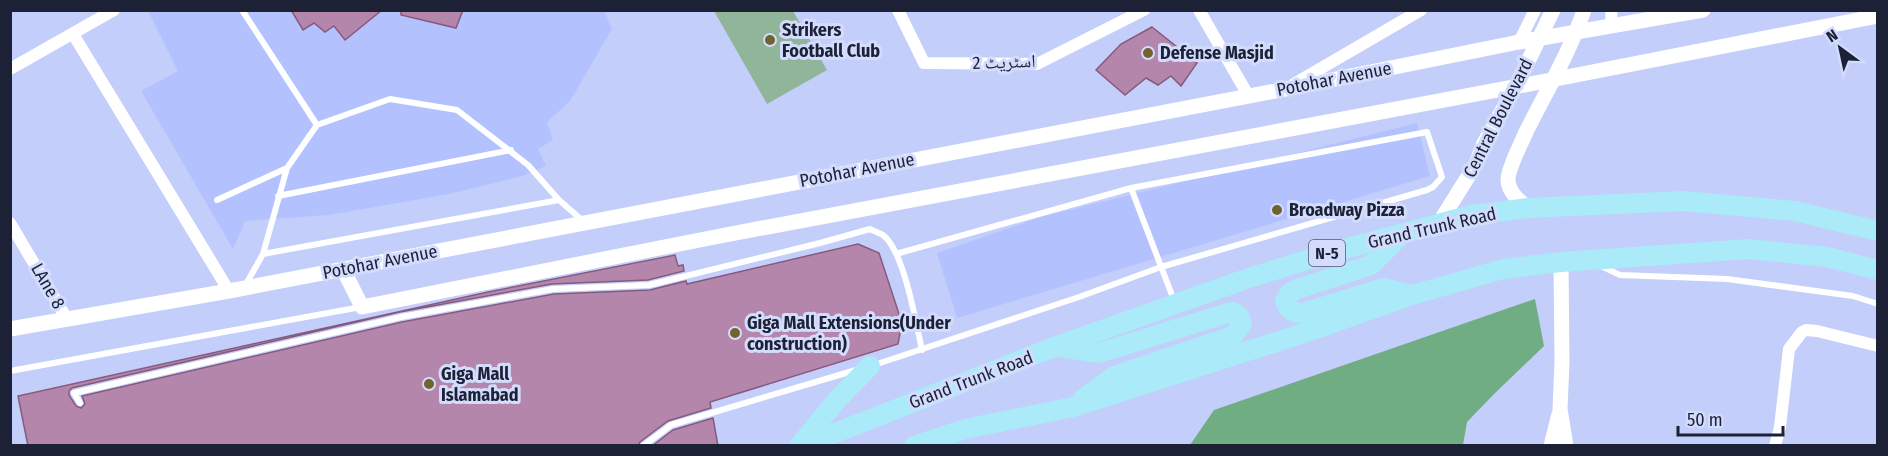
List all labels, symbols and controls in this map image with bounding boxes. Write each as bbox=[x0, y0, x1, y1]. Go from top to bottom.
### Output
north arrow bbox=[1810, 18, 1870, 78]
place label: Strikers Football Club bbox=[782, 19, 880, 62]
text: N bbox=[1823, 25, 1841, 46]
marker: Strikers Football Club bbox=[763, 33, 777, 47]
place label: Defense Masjid bbox=[1160, 42, 1274, 64]
marker: Defense Masjid bbox=[1141, 46, 1155, 60]
street label: اسٹریٹ 2 bbox=[972, 50, 1036, 74]
street label: Central Boulevard bbox=[1459, 55, 1537, 181]
street label: Potohar Avenue bbox=[1275, 57, 1393, 101]
street label: Potohar Avenue bbox=[798, 148, 916, 192]
place label: Broadway Pizza bbox=[1289, 199, 1405, 221]
marker: Broadway Pizza bbox=[1270, 203, 1284, 217]
street label: Grand Trunk Road bbox=[1366, 203, 1498, 253]
street label: Potohar Avenue bbox=[321, 240, 439, 284]
road number: N-5 bbox=[1309, 240, 1345, 266]
street label: LAne 8 bbox=[26, 259, 70, 313]
place label: Giga Mall Extensions(Under construction) bbox=[747, 312, 951, 355]
marker: Giga Mall Extensions(Under construction) bbox=[728, 326, 742, 340]
street label: Grand Trunk Road bbox=[906, 346, 1036, 414]
place label: Giga Mall Islamabad bbox=[441, 363, 519, 406]
marker: Giga Mall Islamabad bbox=[422, 377, 436, 391]
scale bar bbox=[1678, 399, 1783, 437]
text: 50 m bbox=[1687, 409, 1723, 431]

